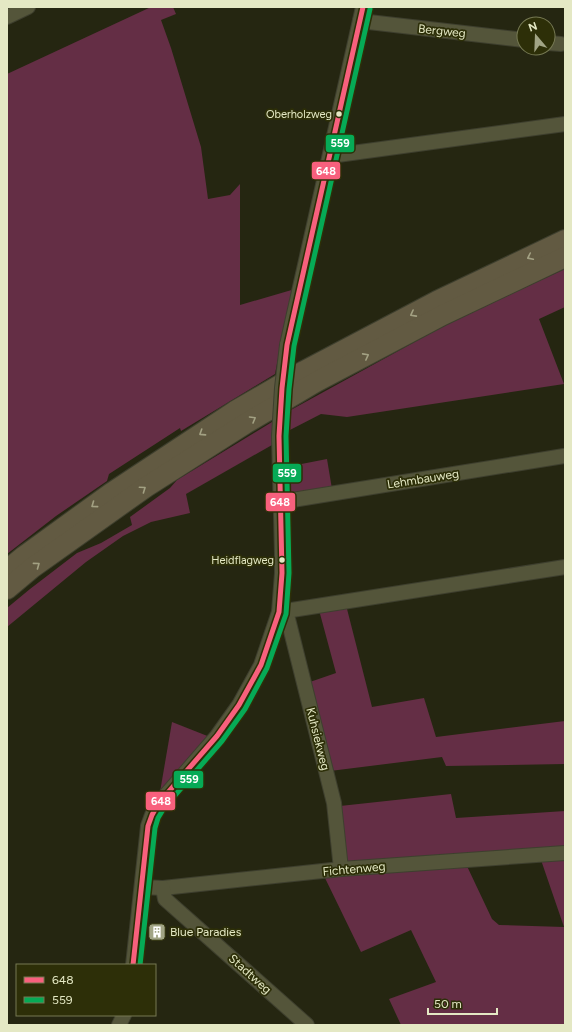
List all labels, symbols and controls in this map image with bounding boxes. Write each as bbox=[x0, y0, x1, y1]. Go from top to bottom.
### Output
north arrow bbox=[516, 16, 556, 56]
text: N bbox=[527, 19, 539, 35]
street label: Bergweg bbox=[417, 22, 467, 40]
place label: Oberholzweg bbox=[266, 108, 332, 121]
marker: Oberholzweg bbox=[334, 109, 344, 119]
line badge: 559 bbox=[325, 134, 355, 153]
text: 559 bbox=[330, 137, 350, 150]
line badge: 648 bbox=[311, 161, 341, 180]
text: 648 bbox=[316, 165, 336, 178]
one-way arrow bbox=[526, 252, 534, 260]
one-way arrow bbox=[410, 309, 417, 316]
one-way arrow bbox=[362, 353, 369, 360]
one-way arrow bbox=[249, 417, 256, 424]
one-way arrow bbox=[199, 428, 206, 436]
line badge: 559 bbox=[272, 463, 302, 483]
street label: Lehmbauweg bbox=[386, 466, 460, 492]
text: 559 bbox=[277, 467, 297, 480]
one-way arrow bbox=[139, 486, 146, 494]
line badge: 648 bbox=[265, 492, 296, 512]
text: 648 bbox=[270, 496, 290, 509]
one-way arrow bbox=[91, 500, 98, 508]
place label: Heidflagweg bbox=[211, 554, 274, 567]
marker: Heidflagweg bbox=[277, 555, 287, 565]
one-way arrow bbox=[33, 563, 40, 570]
street label: Kuhsiekweg bbox=[303, 706, 333, 772]
line badge: 559 bbox=[173, 770, 204, 789]
text: 559 bbox=[179, 773, 199, 786]
line badge: 648 bbox=[145, 791, 176, 811]
text: 648 bbox=[151, 795, 171, 808]
street label: Fichtenweg bbox=[322, 859, 386, 879]
building icon: Blue Paradies bbox=[147, 922, 167, 942]
place label: Blue Paradies bbox=[170, 925, 242, 939]
street label: Stadtweg bbox=[226, 951, 274, 997]
legend bbox=[16, 964, 156, 1016]
text: 648 bbox=[52, 973, 74, 987]
scale bar bbox=[428, 990, 497, 1016]
text: 559 bbox=[52, 993, 73, 1007]
text: 50 m bbox=[434, 997, 462, 1011]

